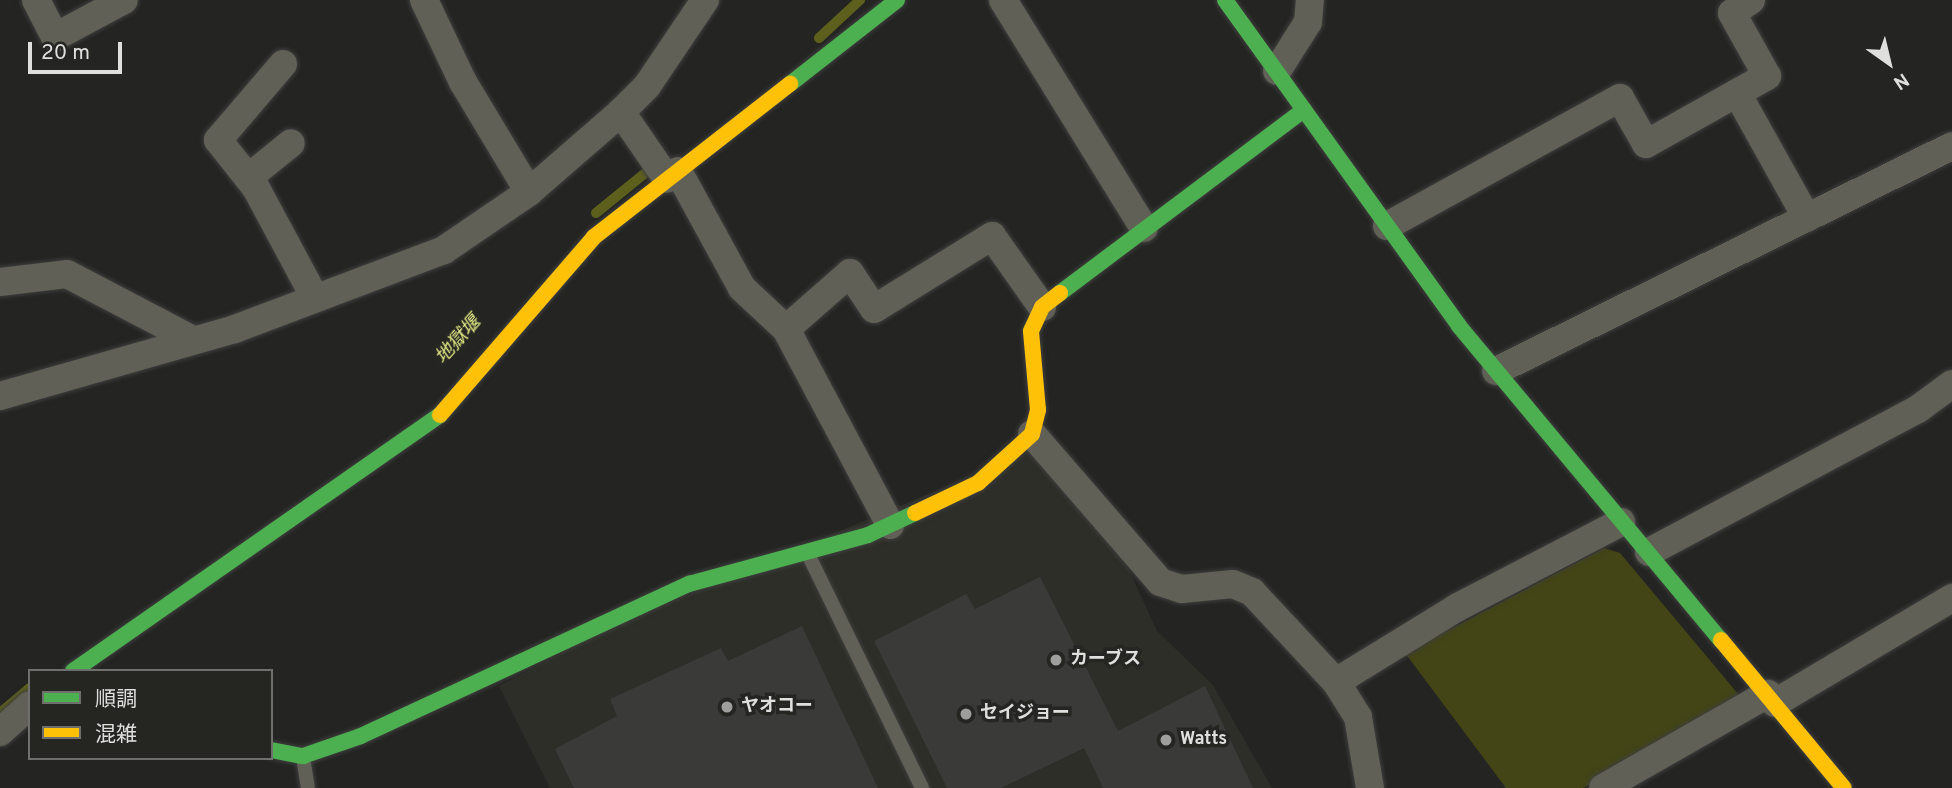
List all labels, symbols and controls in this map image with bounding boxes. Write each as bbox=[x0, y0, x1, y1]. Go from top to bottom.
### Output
scale bar bbox=[32, 28, 126, 72]
north arrow bbox=[1854, 28, 1924, 98]
text: 20 m bbox=[41, 40, 90, 67]
text: N bbox=[1888, 67, 1913, 94]
water label: 地獄堰 bbox=[431, 312, 487, 370]
place label: カーブス bbox=[1070, 649, 1142, 671]
marker: カーブス bbox=[1048, 652, 1064, 668]
legend bbox=[28, 669, 273, 760]
text: 順調 bbox=[95, 687, 137, 714]
place label: ヤオコー bbox=[741, 696, 813, 718]
marker: ヤオコー bbox=[719, 699, 735, 715]
place label: セイジョー bbox=[980, 703, 1070, 725]
marker: セイジョー bbox=[958, 706, 974, 722]
text: 混雑 bbox=[95, 722, 137, 749]
place label: Watts bbox=[1180, 729, 1227, 751]
marker: Watts bbox=[1158, 732, 1174, 748]

